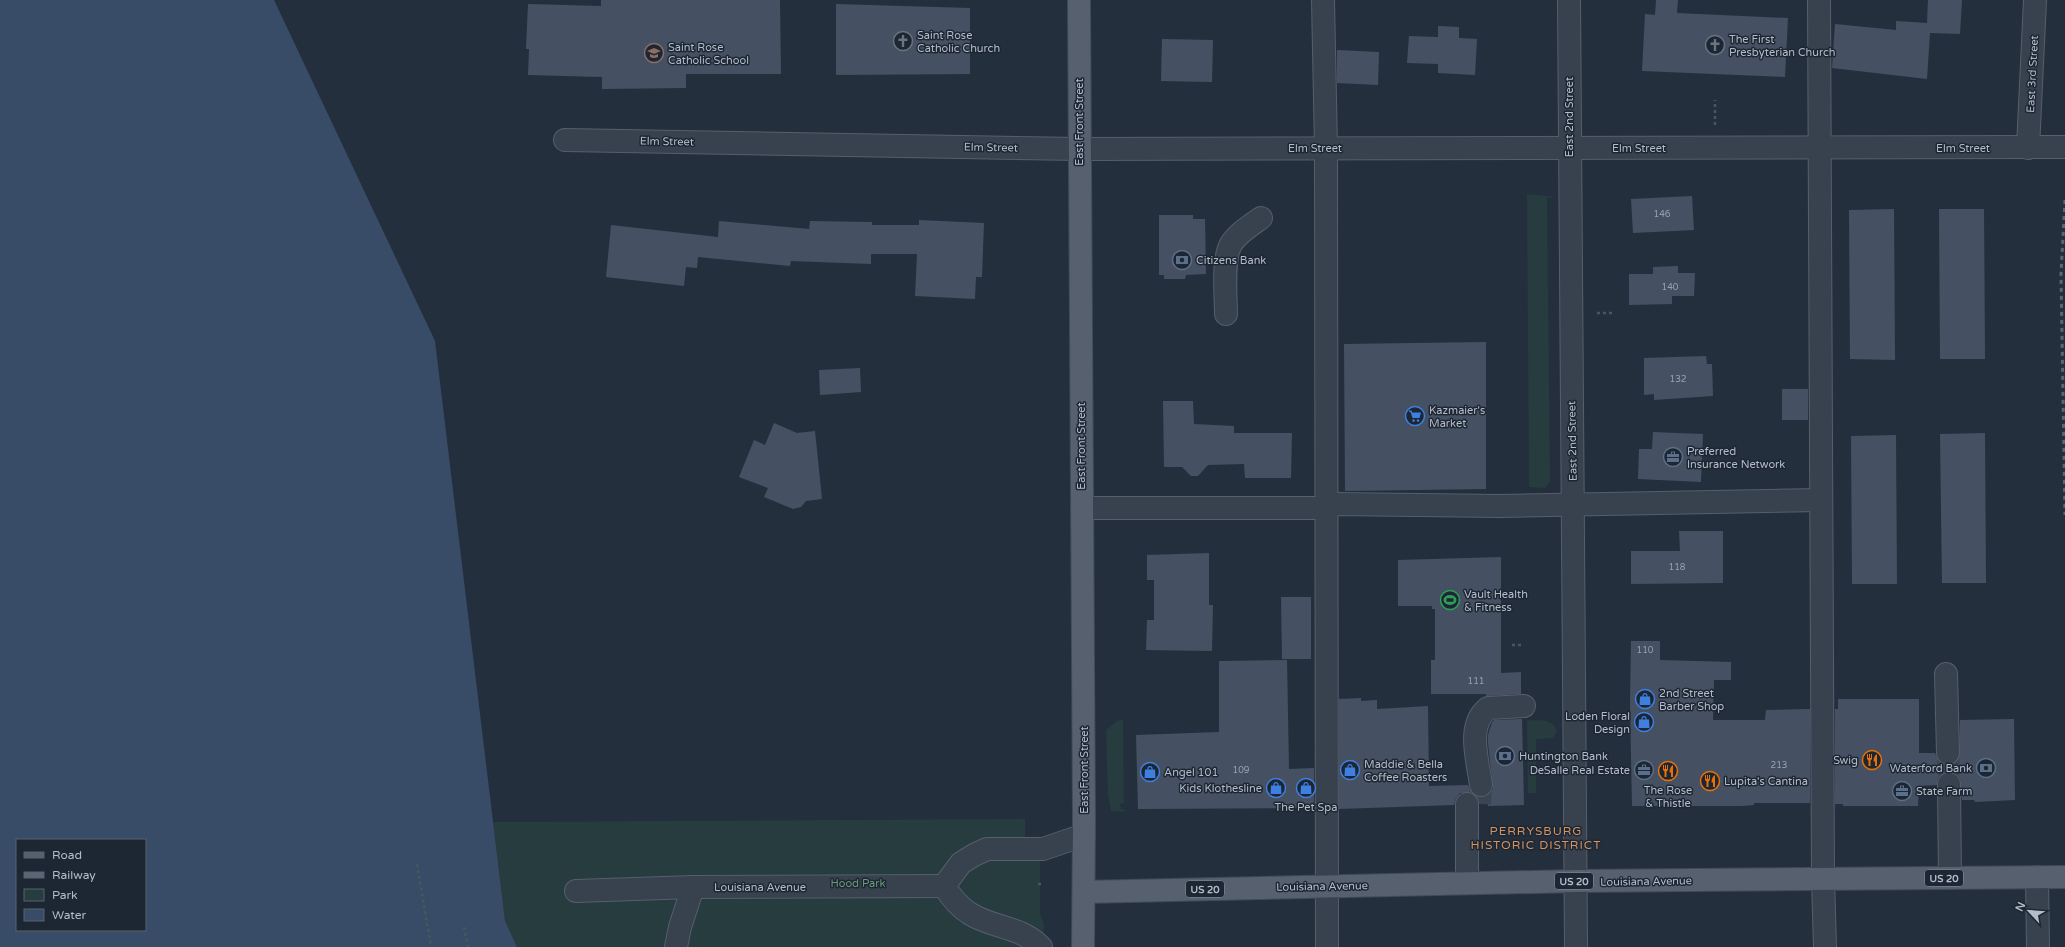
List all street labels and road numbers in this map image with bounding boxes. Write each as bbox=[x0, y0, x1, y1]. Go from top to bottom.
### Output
street label: East 3rd Street bbox=[2024, 35, 2041, 113]
street label: East 2nd Street bbox=[1563, 77, 1576, 157]
street label: East Front Street bbox=[1073, 78, 1086, 166]
street label: Elm Street bbox=[640, 135, 694, 148]
street label: Elm Street bbox=[964, 141, 1018, 154]
street label: Elm Street bbox=[1288, 142, 1342, 155]
street label: Elm Street bbox=[1612, 142, 1666, 155]
street label: Elm Street bbox=[1936, 142, 1990, 155]
street label: East 2nd Street bbox=[1565, 401, 1580, 481]
street label: East Front Street bbox=[1075, 402, 1088, 490]
street label: East Front Street bbox=[1078, 726, 1091, 814]
road number: US 20 bbox=[1925, 870, 1963, 886]
road number: US 20 bbox=[1555, 873, 1593, 889]
street label: Louisiana Avenue bbox=[1600, 874, 1692, 889]
street label: Louisiana Avenue bbox=[1276, 879, 1368, 894]
street label: Louisiana Avenue bbox=[714, 881, 806, 894]
road number: US 20 bbox=[1186, 881, 1224, 897]

